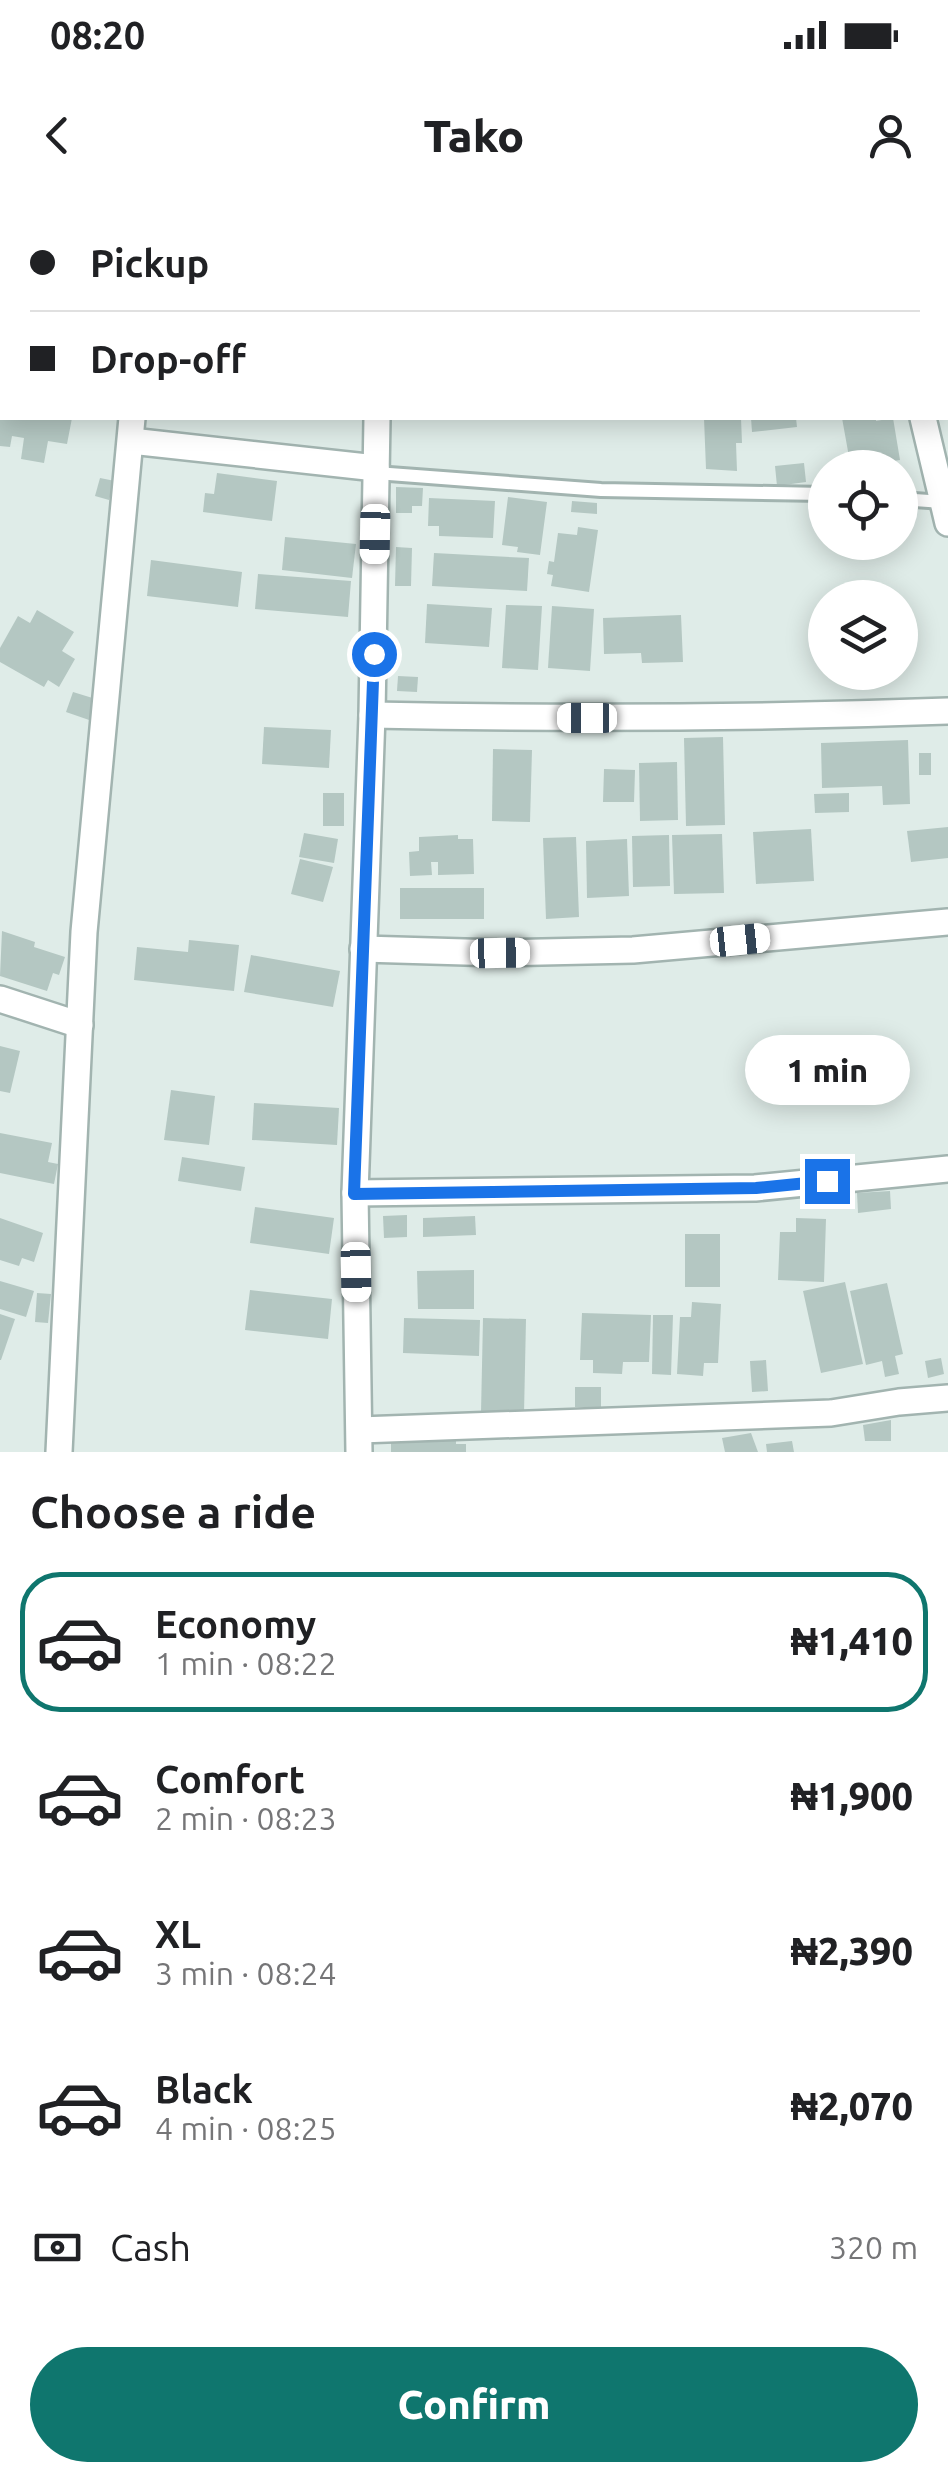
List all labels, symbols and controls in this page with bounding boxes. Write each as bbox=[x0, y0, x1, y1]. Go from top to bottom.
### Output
text: 08:20 bbox=[50, 14, 145, 56]
icon: back bbox=[30, 108, 85, 163]
icon: person bbox=[863, 108, 918, 163]
text: Tako bbox=[424, 110, 524, 161]
text: Pickup bbox=[90, 242, 209, 284]
text: Drop-off bbox=[90, 338, 246, 380]
map controls bbox=[808, 450, 918, 690]
button: locate bbox=[808, 450, 918, 560]
car bbox=[359, 504, 391, 564]
button: layers bbox=[808, 580, 918, 690]
route start bbox=[352, 632, 397, 677]
car bbox=[557, 703, 617, 733]
car bbox=[709, 922, 771, 958]
car bbox=[470, 937, 530, 969]
callout: 1 min bbox=[744, 1036, 910, 1106]
text: 1 min bbox=[787, 1052, 868, 1088]
route end bbox=[805, 1159, 850, 1204]
car bbox=[340, 1242, 372, 1302]
text: Choose a ride bbox=[30, 1486, 316, 1537]
icon: car bbox=[35, 1597, 125, 1687]
text: Economy bbox=[155, 1603, 316, 1645]
text: ₦1,410 bbox=[790, 1620, 913, 1662]
text: 1 min · 08:22 bbox=[155, 1645, 337, 1681]
icon: car bbox=[35, 1752, 125, 1842]
text: Comfort bbox=[155, 1758, 305, 1800]
text: ₦1,900 bbox=[790, 1775, 913, 1817]
text: 2 min · 08:23 bbox=[155, 1800, 337, 1836]
icon: car bbox=[35, 1907, 125, 1997]
text: XL bbox=[155, 1913, 201, 1955]
text: ₦2,390 bbox=[790, 1930, 913, 1972]
text: 3 min · 08:24 bbox=[155, 1955, 337, 1991]
icon: car bbox=[35, 2062, 125, 2152]
text: Black bbox=[155, 2068, 253, 2110]
text: ₦2,070 bbox=[790, 2085, 913, 2127]
text: 4 min · 08:25 bbox=[155, 2110, 337, 2146]
icon: cash bbox=[30, 2220, 85, 2275]
text: Cash bbox=[110, 2226, 191, 2268]
text: 320 m bbox=[829, 2229, 918, 2265]
button: Confirm bbox=[30, 2347, 918, 2462]

